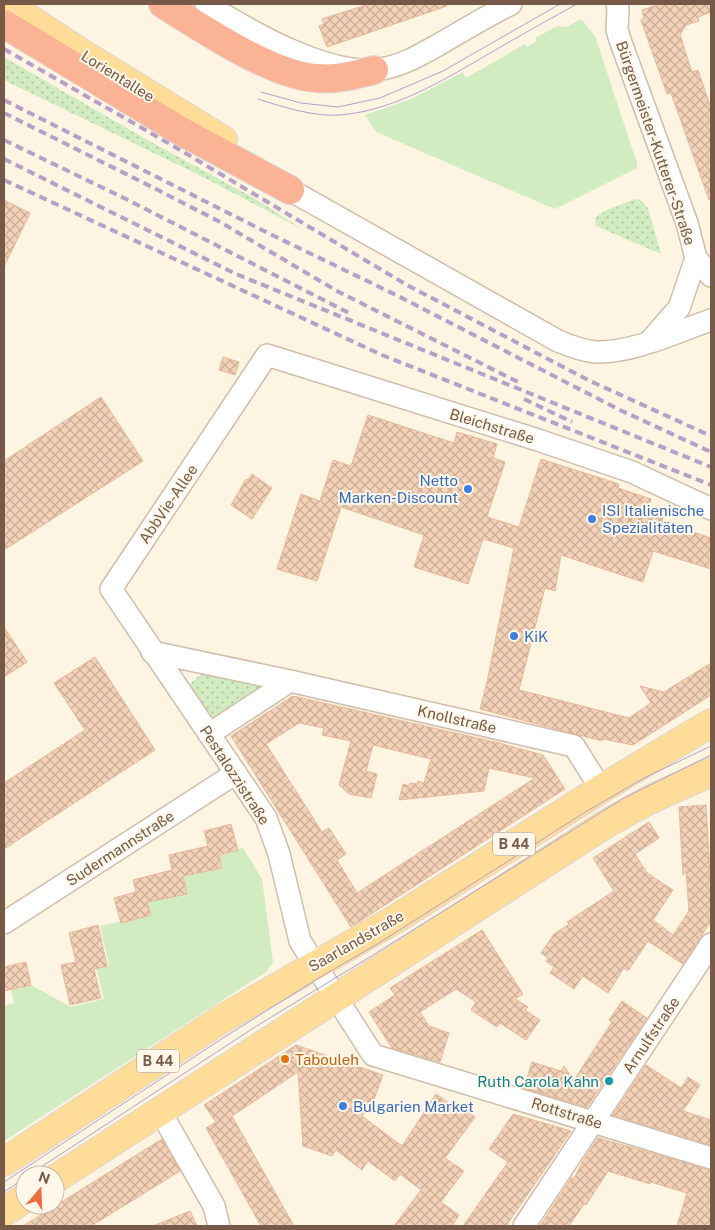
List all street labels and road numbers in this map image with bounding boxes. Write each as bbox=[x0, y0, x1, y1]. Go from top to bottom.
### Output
street label: Bürgermeister-Kutterer-Straße bbox=[613, 39, 699, 247]
street label: Lorientallee bbox=[78, 47, 158, 105]
street label: Bleichstraße bbox=[448, 405, 536, 447]
street label: AbbVie-Allee bbox=[135, 461, 201, 547]
street label: Knollstraße bbox=[416, 702, 498, 736]
street label: Pestalozzistraße bbox=[197, 722, 273, 828]
street label: Sudermannstraße bbox=[63, 807, 177, 889]
road number: B 44 bbox=[493, 832, 535, 856]
street label: Saarlandstraße bbox=[305, 907, 407, 975]
street label: Arnulfstraße bbox=[619, 994, 683, 1076]
road number: B 44 bbox=[137, 1050, 179, 1072]
street label: Rottstraße bbox=[529, 1094, 605, 1132]

